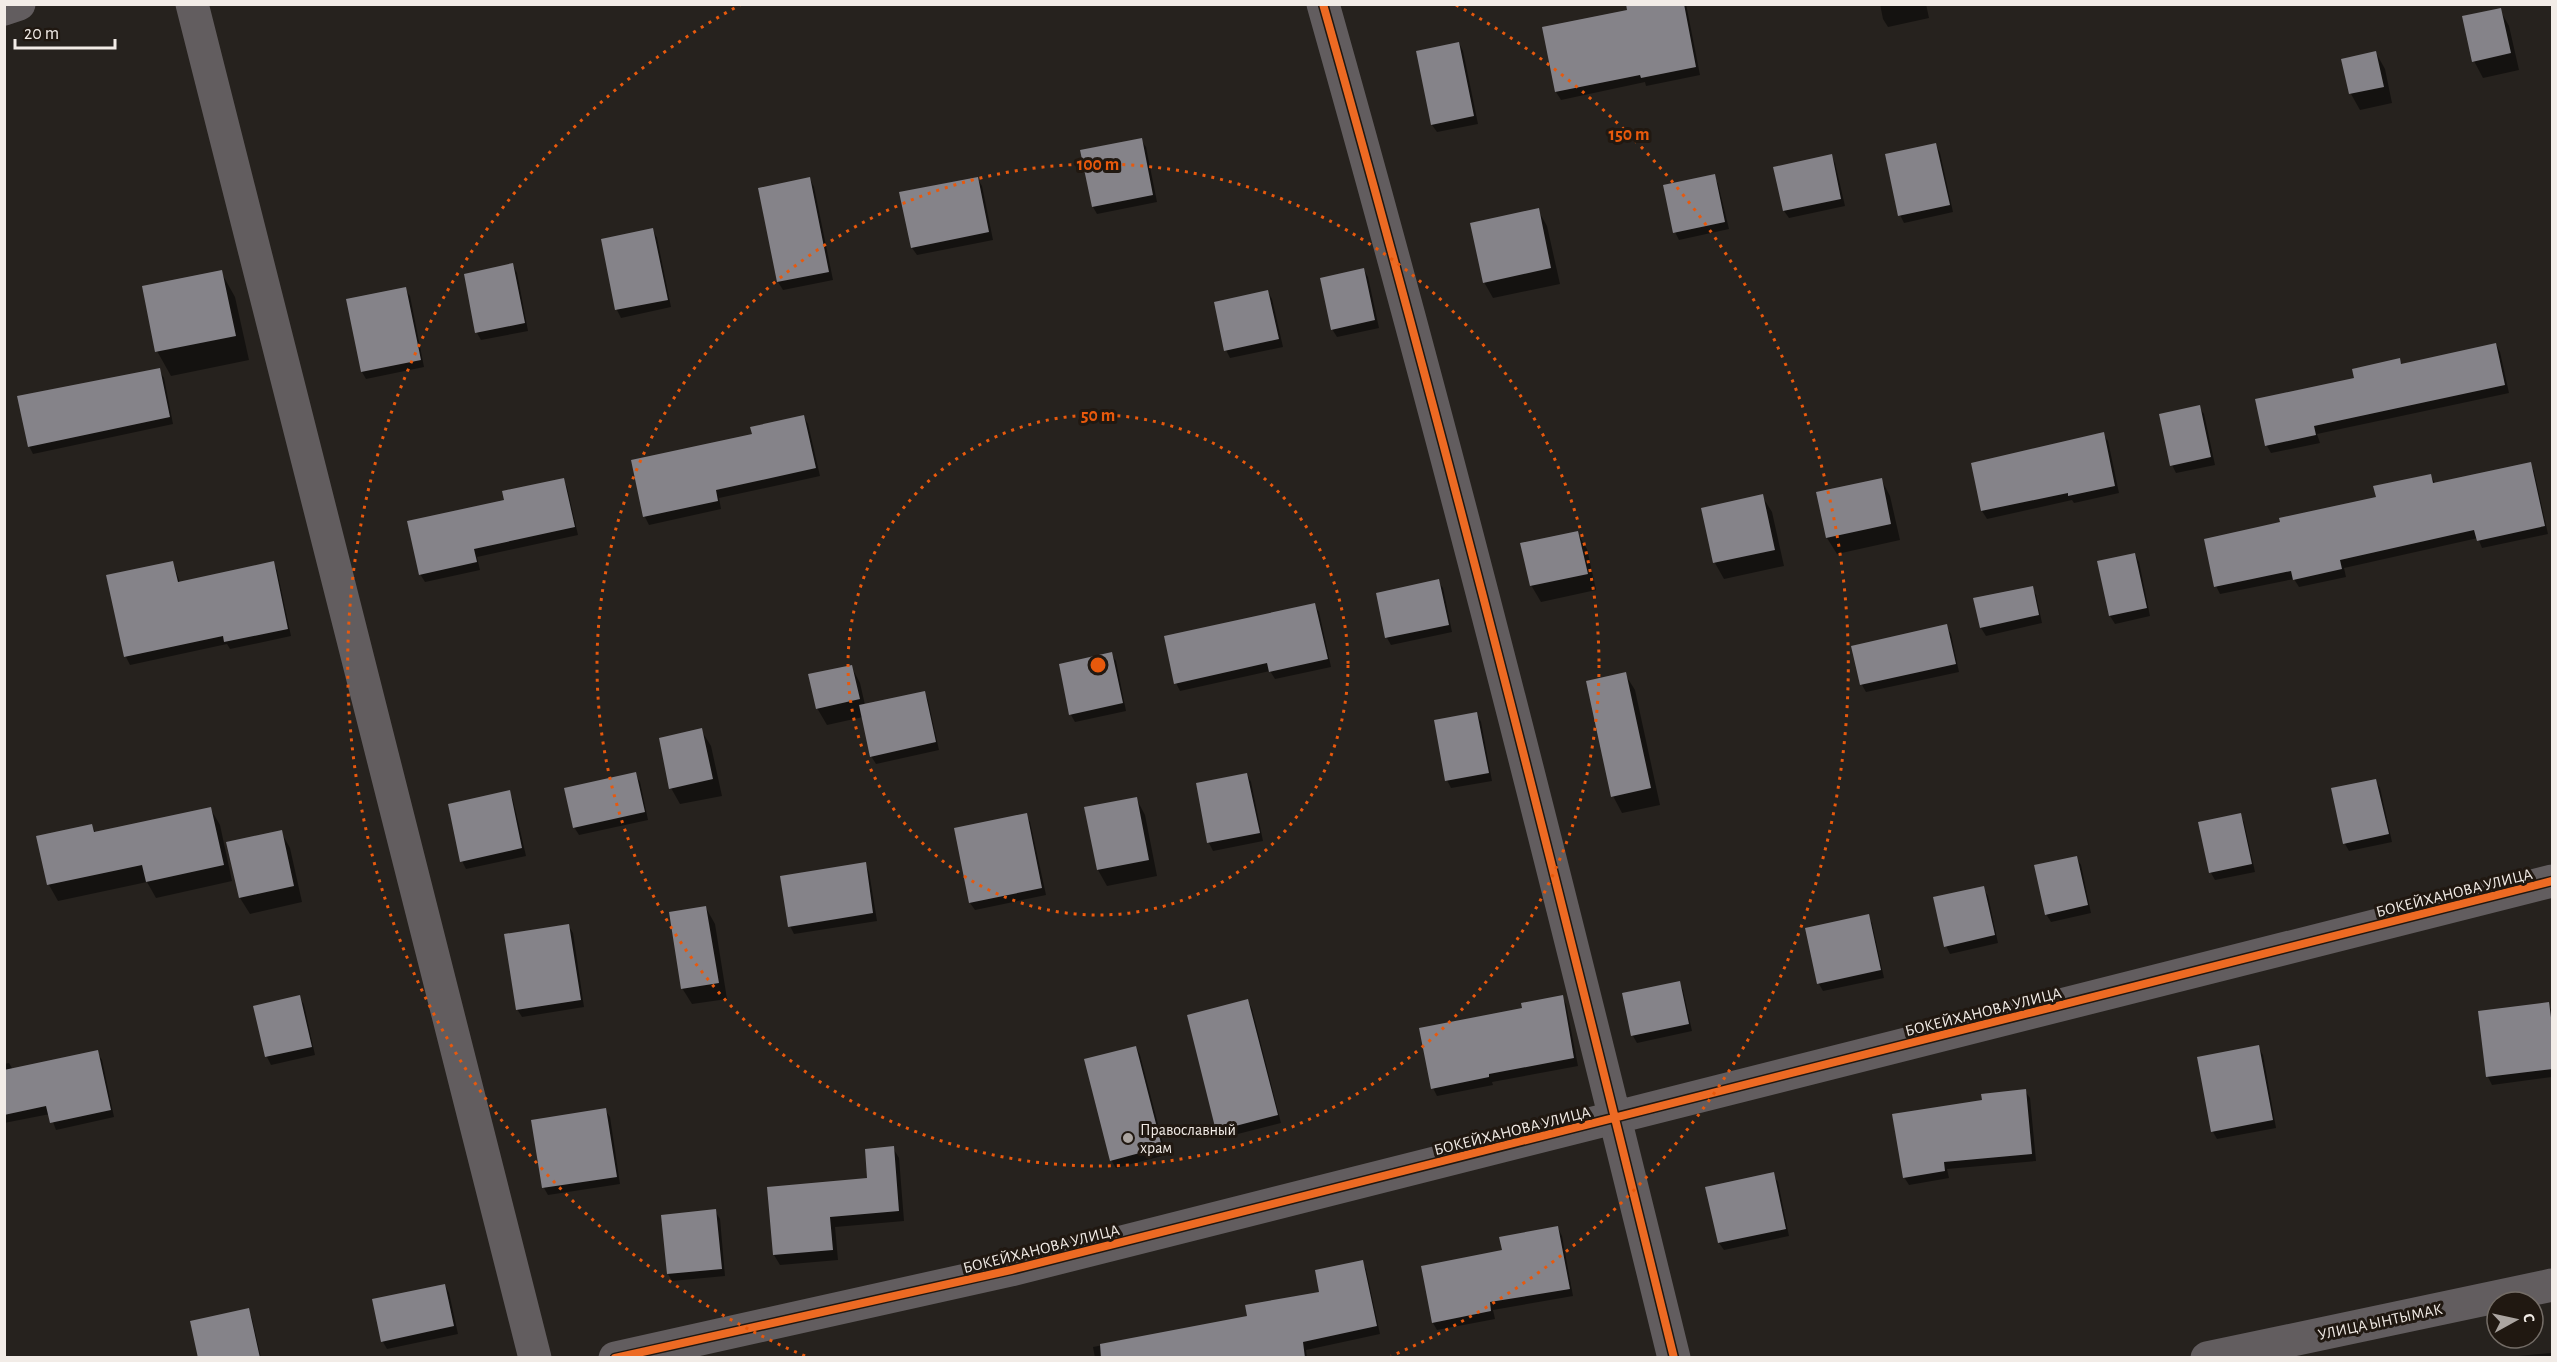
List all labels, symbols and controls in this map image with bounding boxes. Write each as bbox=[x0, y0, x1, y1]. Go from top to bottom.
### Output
scale bar bbox=[15, 12, 116, 50]
text: 20 m bbox=[24, 25, 59, 43]
text: 150 m bbox=[1609, 126, 1649, 144]
text: 100 m bbox=[1077, 156, 1119, 174]
text: 50 m bbox=[1081, 407, 1115, 425]
centre of rings bbox=[1088, 655, 1108, 675]
street label: БОКЕЙХАНОВА УЛИЦА bbox=[2374, 865, 2535, 920]
street label: БОКЕЙХАНОВА УЛИЦА bbox=[1903, 984, 2064, 1039]
street label: БОКЕЙХАНОВА УЛИЦА bbox=[1432, 1103, 1593, 1158]
place label: Православный храм bbox=[1140, 1122, 1236, 1156]
marker: Православный храм bbox=[1121, 1131, 1135, 1145]
street label: БОКЕЙХАНОВА УЛИЦА bbox=[961, 1221, 1122, 1276]
north arrow bbox=[2485, 1290, 2545, 1350]
street label: УЛИЦА ЫНТЫМАК bbox=[2316, 1301, 2444, 1343]
text: С bbox=[2520, 1313, 2537, 1324]

